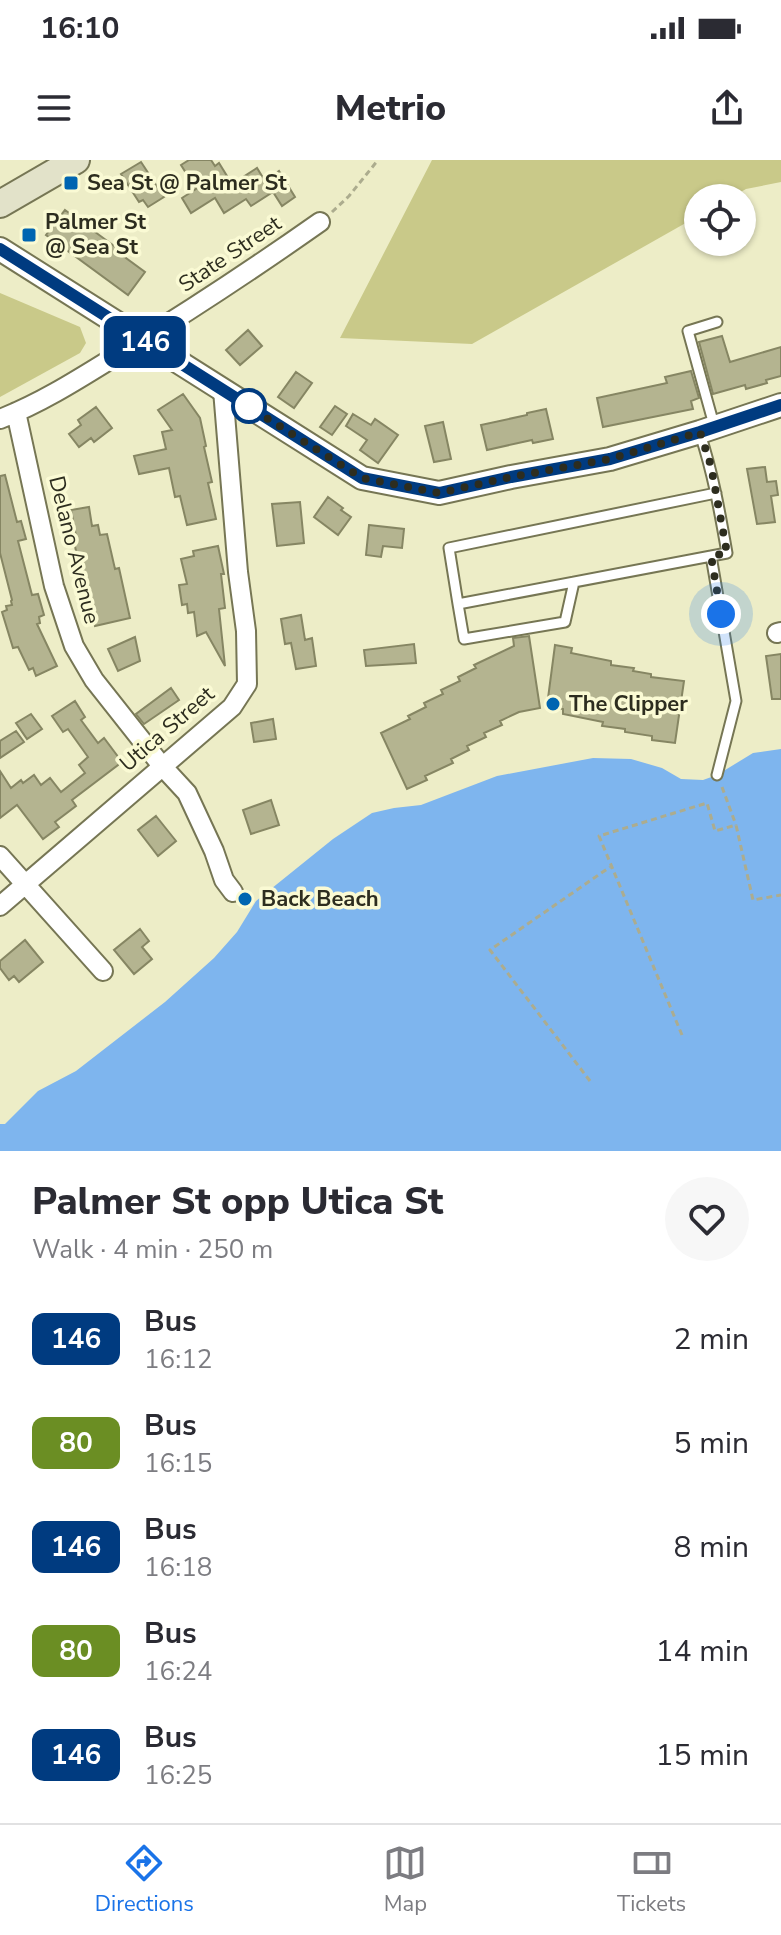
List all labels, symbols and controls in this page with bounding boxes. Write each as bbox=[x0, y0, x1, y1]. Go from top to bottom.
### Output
text: 16:10 bbox=[40, 8, 119, 49]
text: Metrio bbox=[335, 84, 446, 133]
icon: menu bbox=[32, 86, 76, 130]
icon: share bbox=[705, 86, 749, 130]
place label: Sea St @ Palmer St bbox=[87, 168, 287, 198]
marker: Sea St @ Palmer St bbox=[62, 174, 80, 192]
map controls bbox=[684, 184, 756, 256]
button: locate bbox=[684, 184, 756, 256]
place label: Palmer St @ Sea St bbox=[45, 207, 146, 262]
street label: State Street bbox=[173, 208, 287, 299]
marker: Palmer St @ Sea St bbox=[20, 226, 38, 244]
line badge: 146 bbox=[99, 316, 191, 368]
text: 146 bbox=[120, 323, 170, 361]
unlabelled marker bbox=[232, 389, 266, 423]
street label: Delano Avenue bbox=[41, 473, 107, 627]
your location bbox=[701, 594, 741, 634]
street label: Utica Street bbox=[113, 679, 221, 778]
place label: The Clipper bbox=[569, 689, 688, 719]
marker: The Clipper bbox=[544, 695, 562, 713]
place label: Back Beach bbox=[261, 884, 379, 914]
marker: Back Beach bbox=[236, 890, 254, 908]
text: Palmer St opp Utica St bbox=[32, 1176, 443, 1227]
button: heart bbox=[665, 1177, 749, 1261]
text: Walk · 4 min · 250 m bbox=[32, 1232, 273, 1267]
text: Bus bbox=[144, 1301, 197, 1342]
text: 2 min bbox=[674, 1319, 749, 1360]
text: 146 bbox=[51, 1320, 101, 1358]
text: 16:12 bbox=[144, 1342, 212, 1377]
text: Bus bbox=[144, 1405, 197, 1446]
text: 5 min bbox=[674, 1423, 749, 1464]
text: 80 bbox=[59, 1424, 93, 1462]
text: 16:15 bbox=[144, 1446, 212, 1481]
text: Bus bbox=[144, 1509, 197, 1550]
text: 8 min bbox=[674, 1527, 749, 1568]
text: 146 bbox=[51, 1528, 101, 1566]
text: 16:18 bbox=[144, 1550, 212, 1585]
text: Bus bbox=[144, 1613, 197, 1654]
text: 14 min bbox=[656, 1631, 749, 1672]
text: 80 bbox=[59, 1632, 93, 1670]
text: 16:24 bbox=[144, 1654, 212, 1689]
text: Bus bbox=[144, 1717, 197, 1758]
text: 15 min bbox=[656, 1735, 749, 1776]
text: 146 bbox=[51, 1736, 101, 1774]
text: 16:25 bbox=[144, 1758, 212, 1793]
tab: Directions bbox=[95, 1841, 194, 1919]
tab: Map bbox=[383, 1841, 427, 1919]
tab: Tickets bbox=[617, 1841, 686, 1919]

